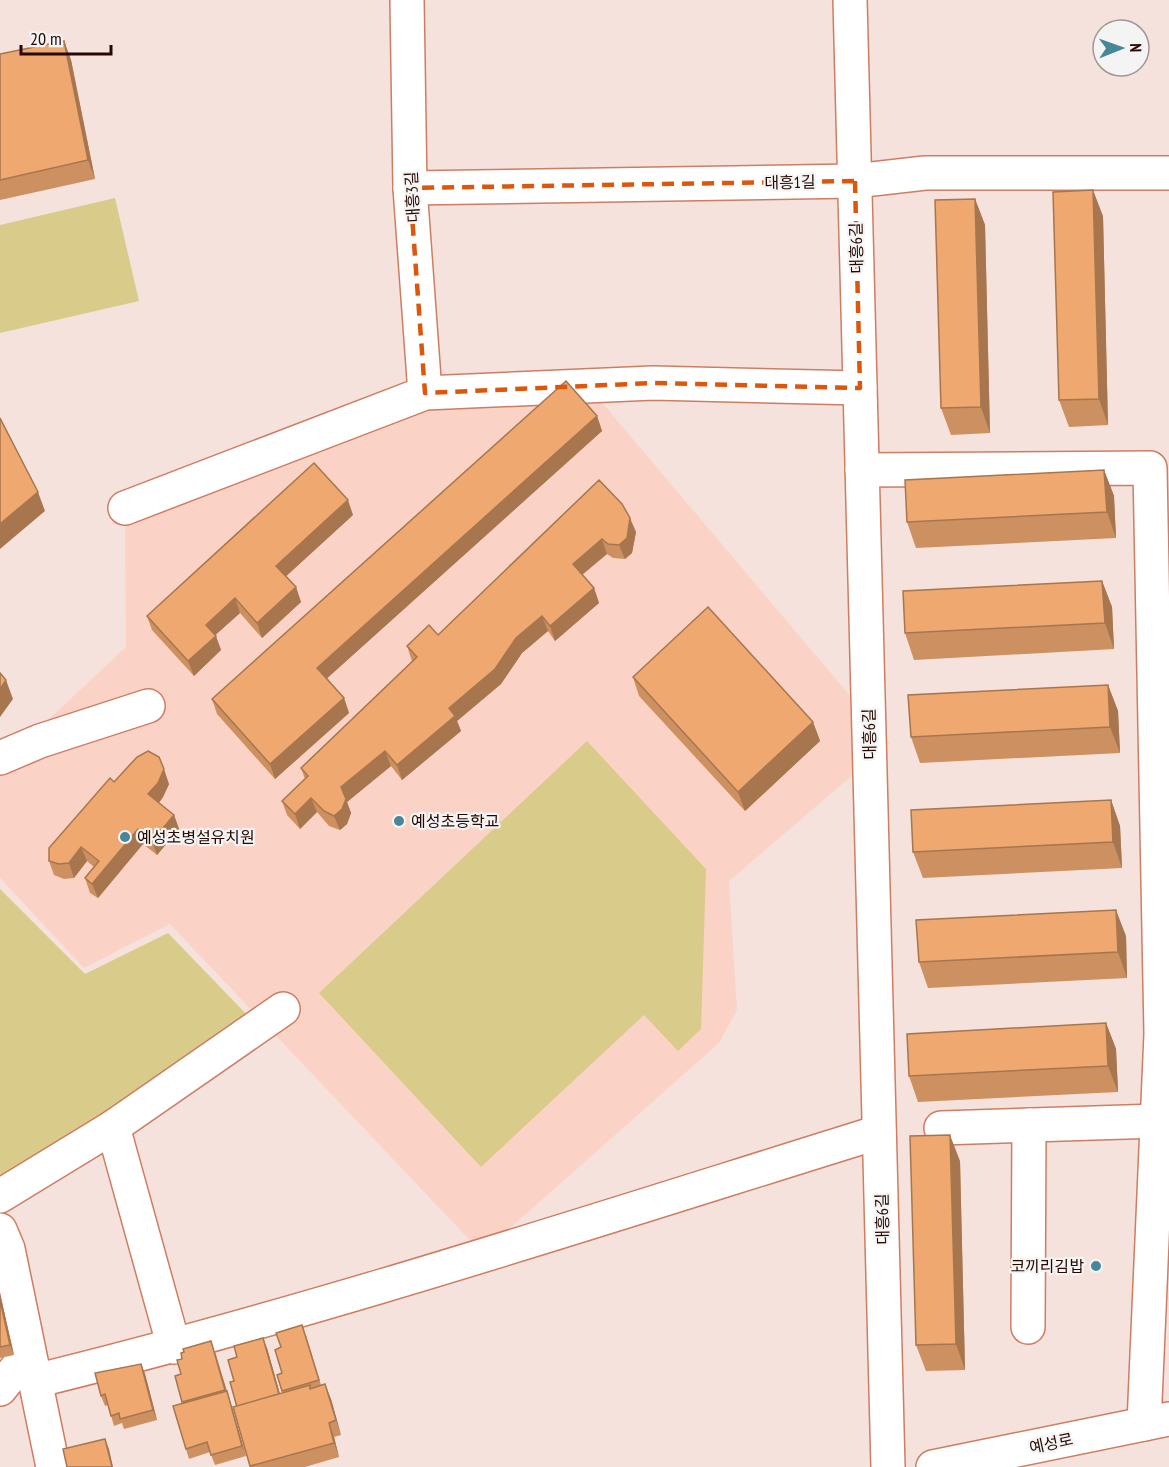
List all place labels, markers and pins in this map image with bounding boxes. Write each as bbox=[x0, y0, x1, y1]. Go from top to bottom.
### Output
place label: 예성초등학교 bbox=[411, 811, 499, 831]
marker: 예성초등학교 bbox=[392, 814, 406, 828]
place label: 예성초병설유치원 bbox=[137, 827, 255, 847]
marker: 예성초병설유치원 bbox=[118, 830, 132, 844]
place label: 코끼리김밥 bbox=[1010, 1256, 1084, 1276]
marker: 코끼리김밥 bbox=[1089, 1259, 1103, 1273]

